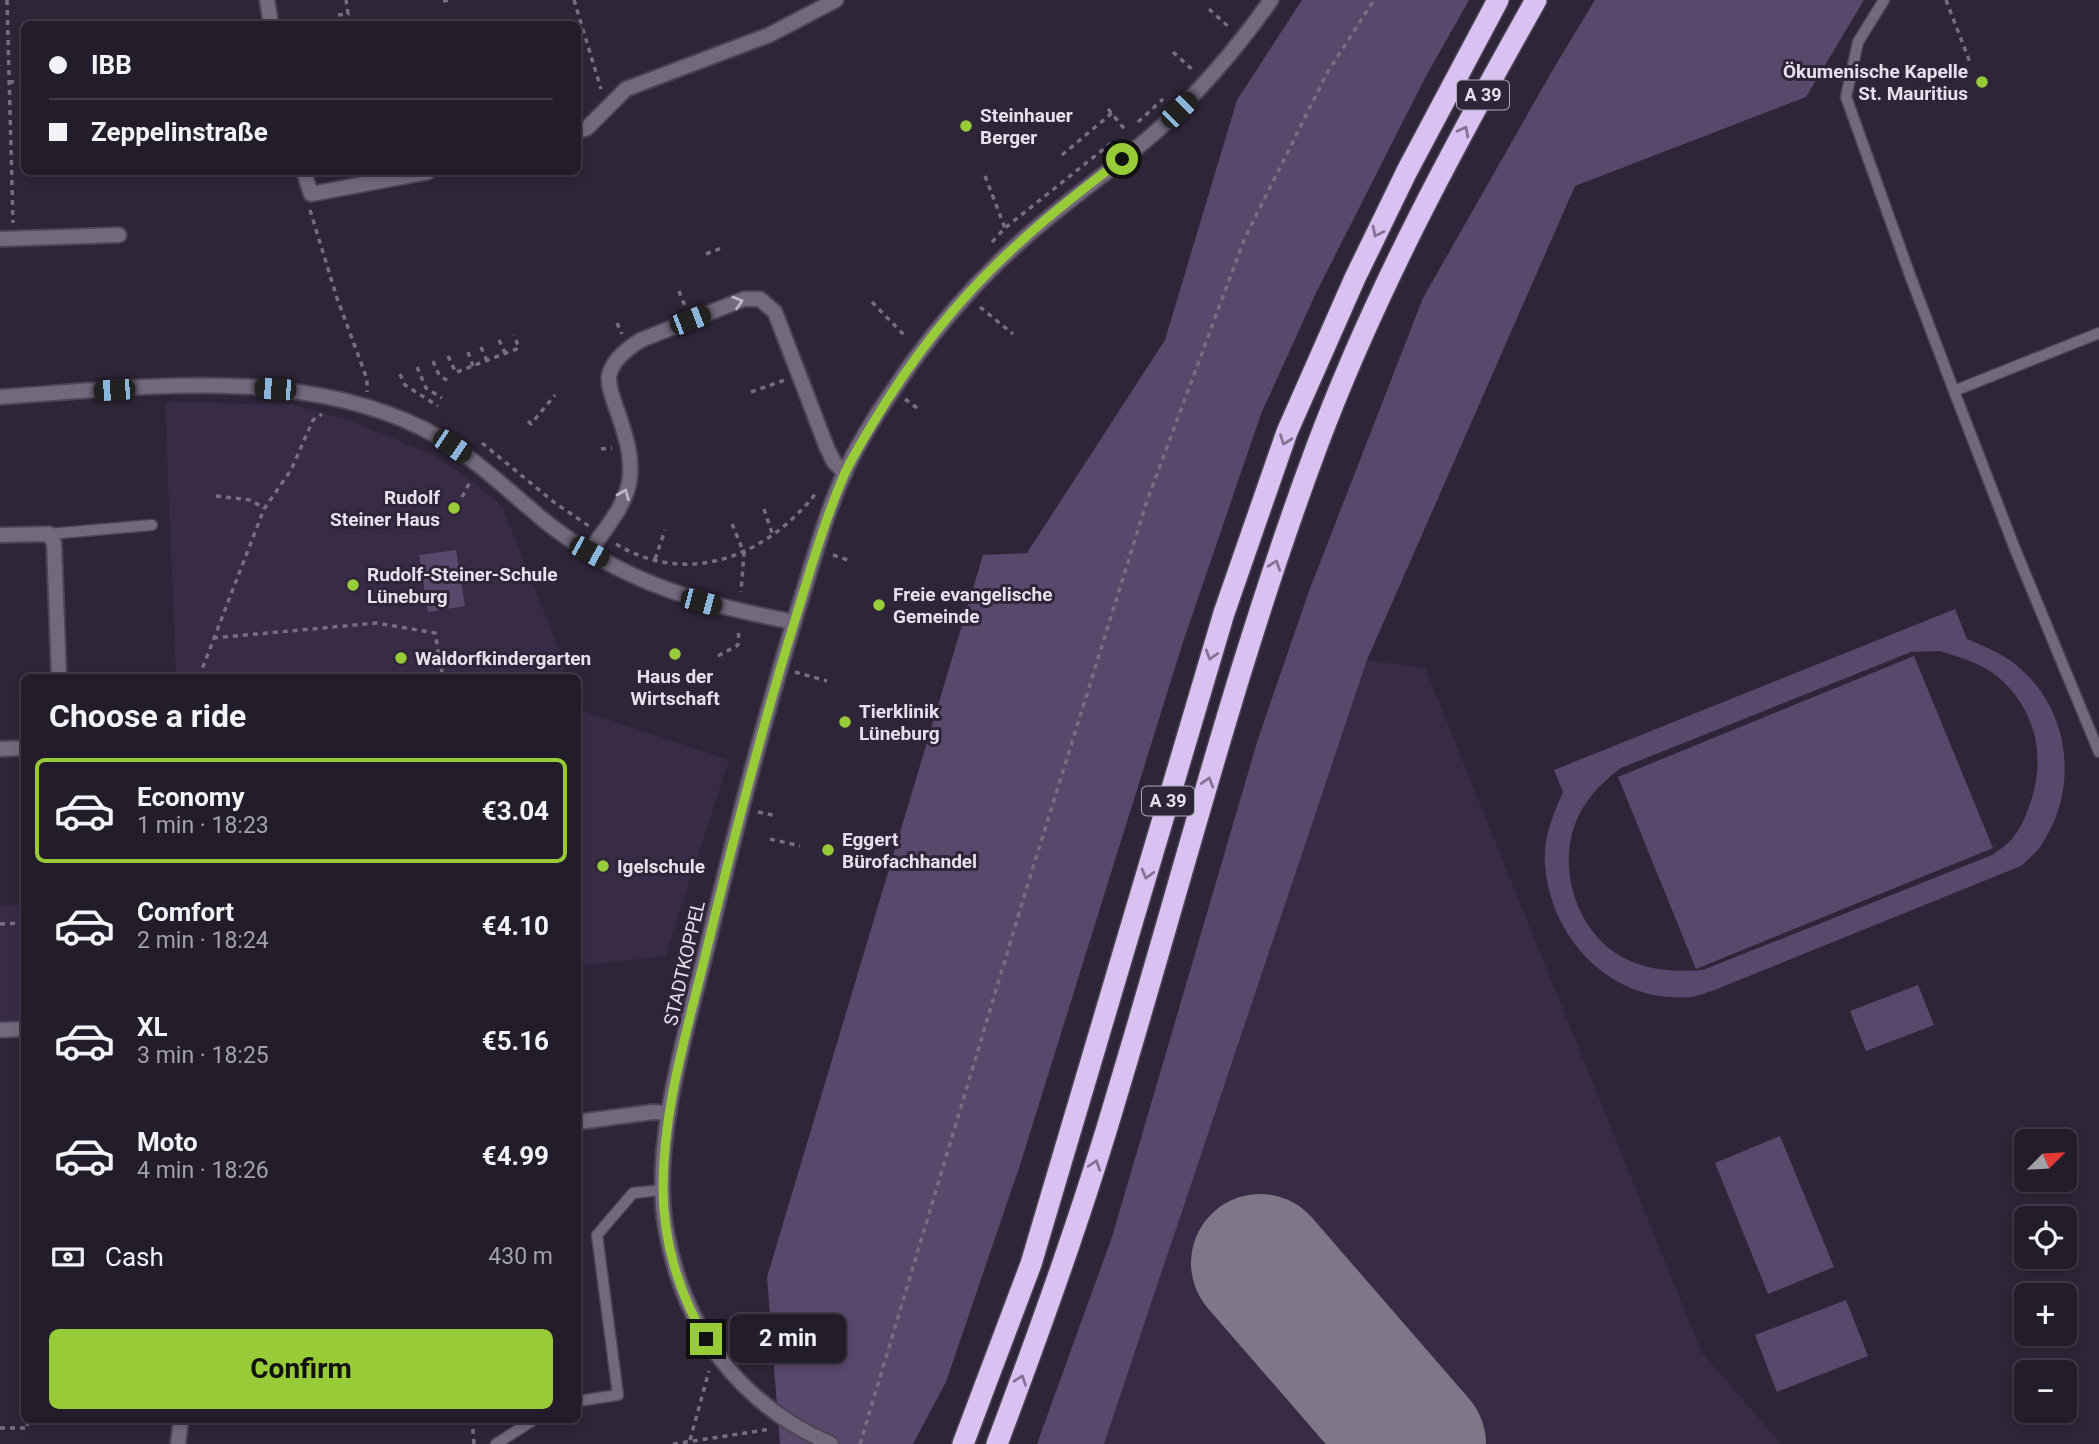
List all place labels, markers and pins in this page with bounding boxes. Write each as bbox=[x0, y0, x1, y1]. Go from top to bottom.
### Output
place label: Ökumenische Kapelle St. Mauritius bbox=[1783, 60, 1968, 105]
marker: Ökumenische Kapelle St. Mauritius bbox=[1974, 74, 1990, 90]
place label: Steinhauer Berger bbox=[980, 104, 1073, 149]
marker: Steinhauer Berger bbox=[958, 118, 974, 134]
place label: Rudolf Steiner Haus bbox=[330, 486, 440, 531]
marker: Rudolf Steiner Haus bbox=[446, 500, 462, 516]
place label: Rudolf-Steiner-Schule Lüneburg bbox=[367, 563, 558, 608]
marker: Rudolf-Steiner-Schule Lüneburg bbox=[345, 577, 361, 593]
place label: Freie evangelische Gemeinde bbox=[893, 583, 1052, 628]
marker: Freie evangelische Gemeinde bbox=[871, 597, 887, 613]
marker: Haus der Wirtschaft bbox=[667, 646, 683, 662]
place label: Waldorfkindergarten bbox=[415, 647, 591, 670]
marker: Waldorfkindergarten bbox=[393, 650, 409, 666]
place label: Haus der Wirtschaft bbox=[630, 665, 720, 710]
place label: Tierklinik Lüneburg bbox=[859, 700, 940, 745]
marker: Tierklinik Lüneburg bbox=[837, 714, 853, 730]
place label: Eggert Bürofachhandel bbox=[842, 828, 977, 873]
marker: Eggert Bürofachhandel bbox=[820, 842, 836, 858]
place label: Igelschule bbox=[617, 855, 705, 878]
marker: Igelschule bbox=[595, 858, 611, 874]

